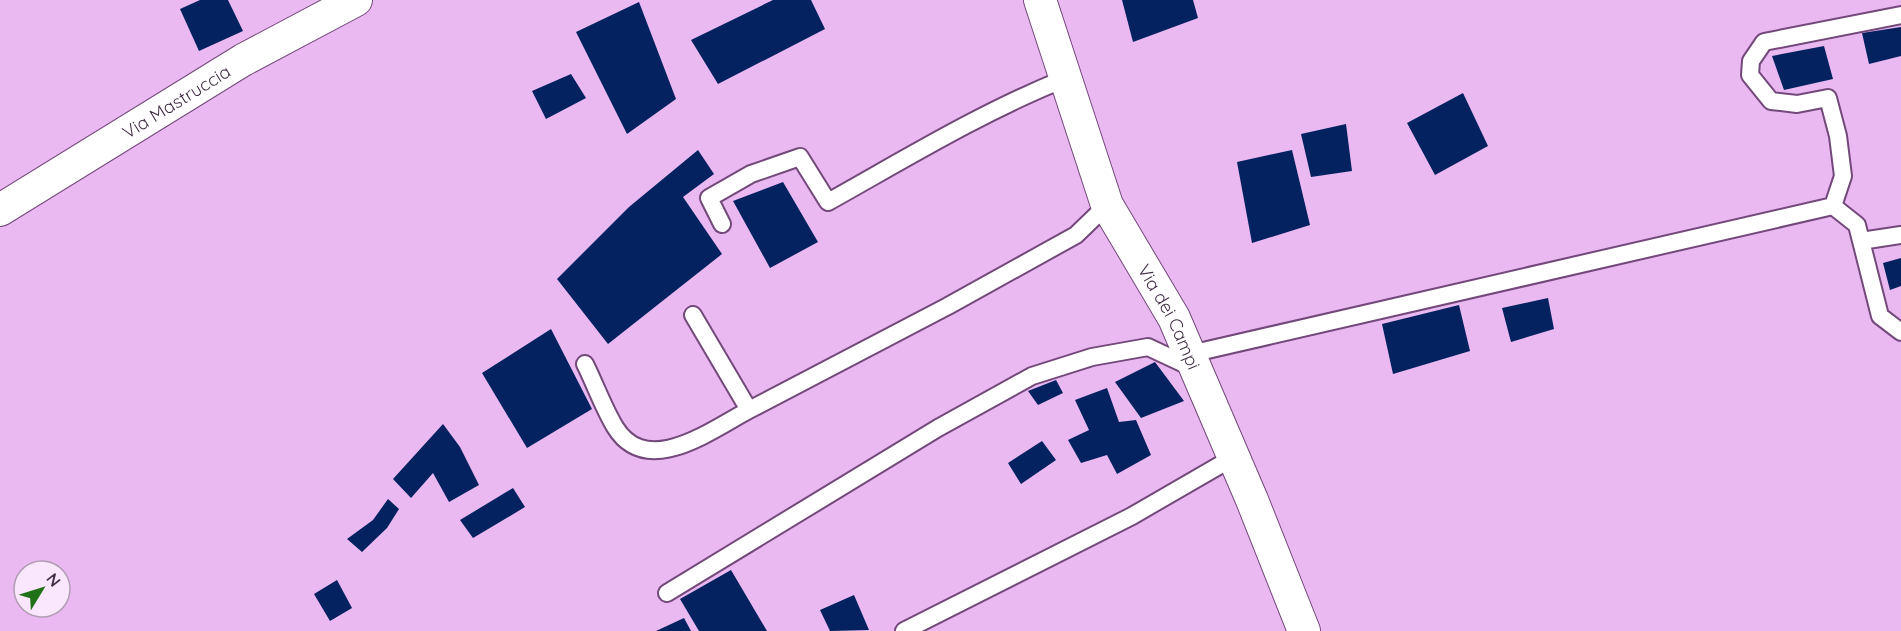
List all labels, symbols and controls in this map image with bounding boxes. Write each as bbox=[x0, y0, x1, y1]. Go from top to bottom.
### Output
street label: Via Mastruccia bbox=[118, 59, 234, 143]
street label: Via dei Campi bbox=[1133, 260, 1206, 373]
north arrow bbox=[12, 559, 72, 619]
text: N bbox=[42, 569, 65, 591]

